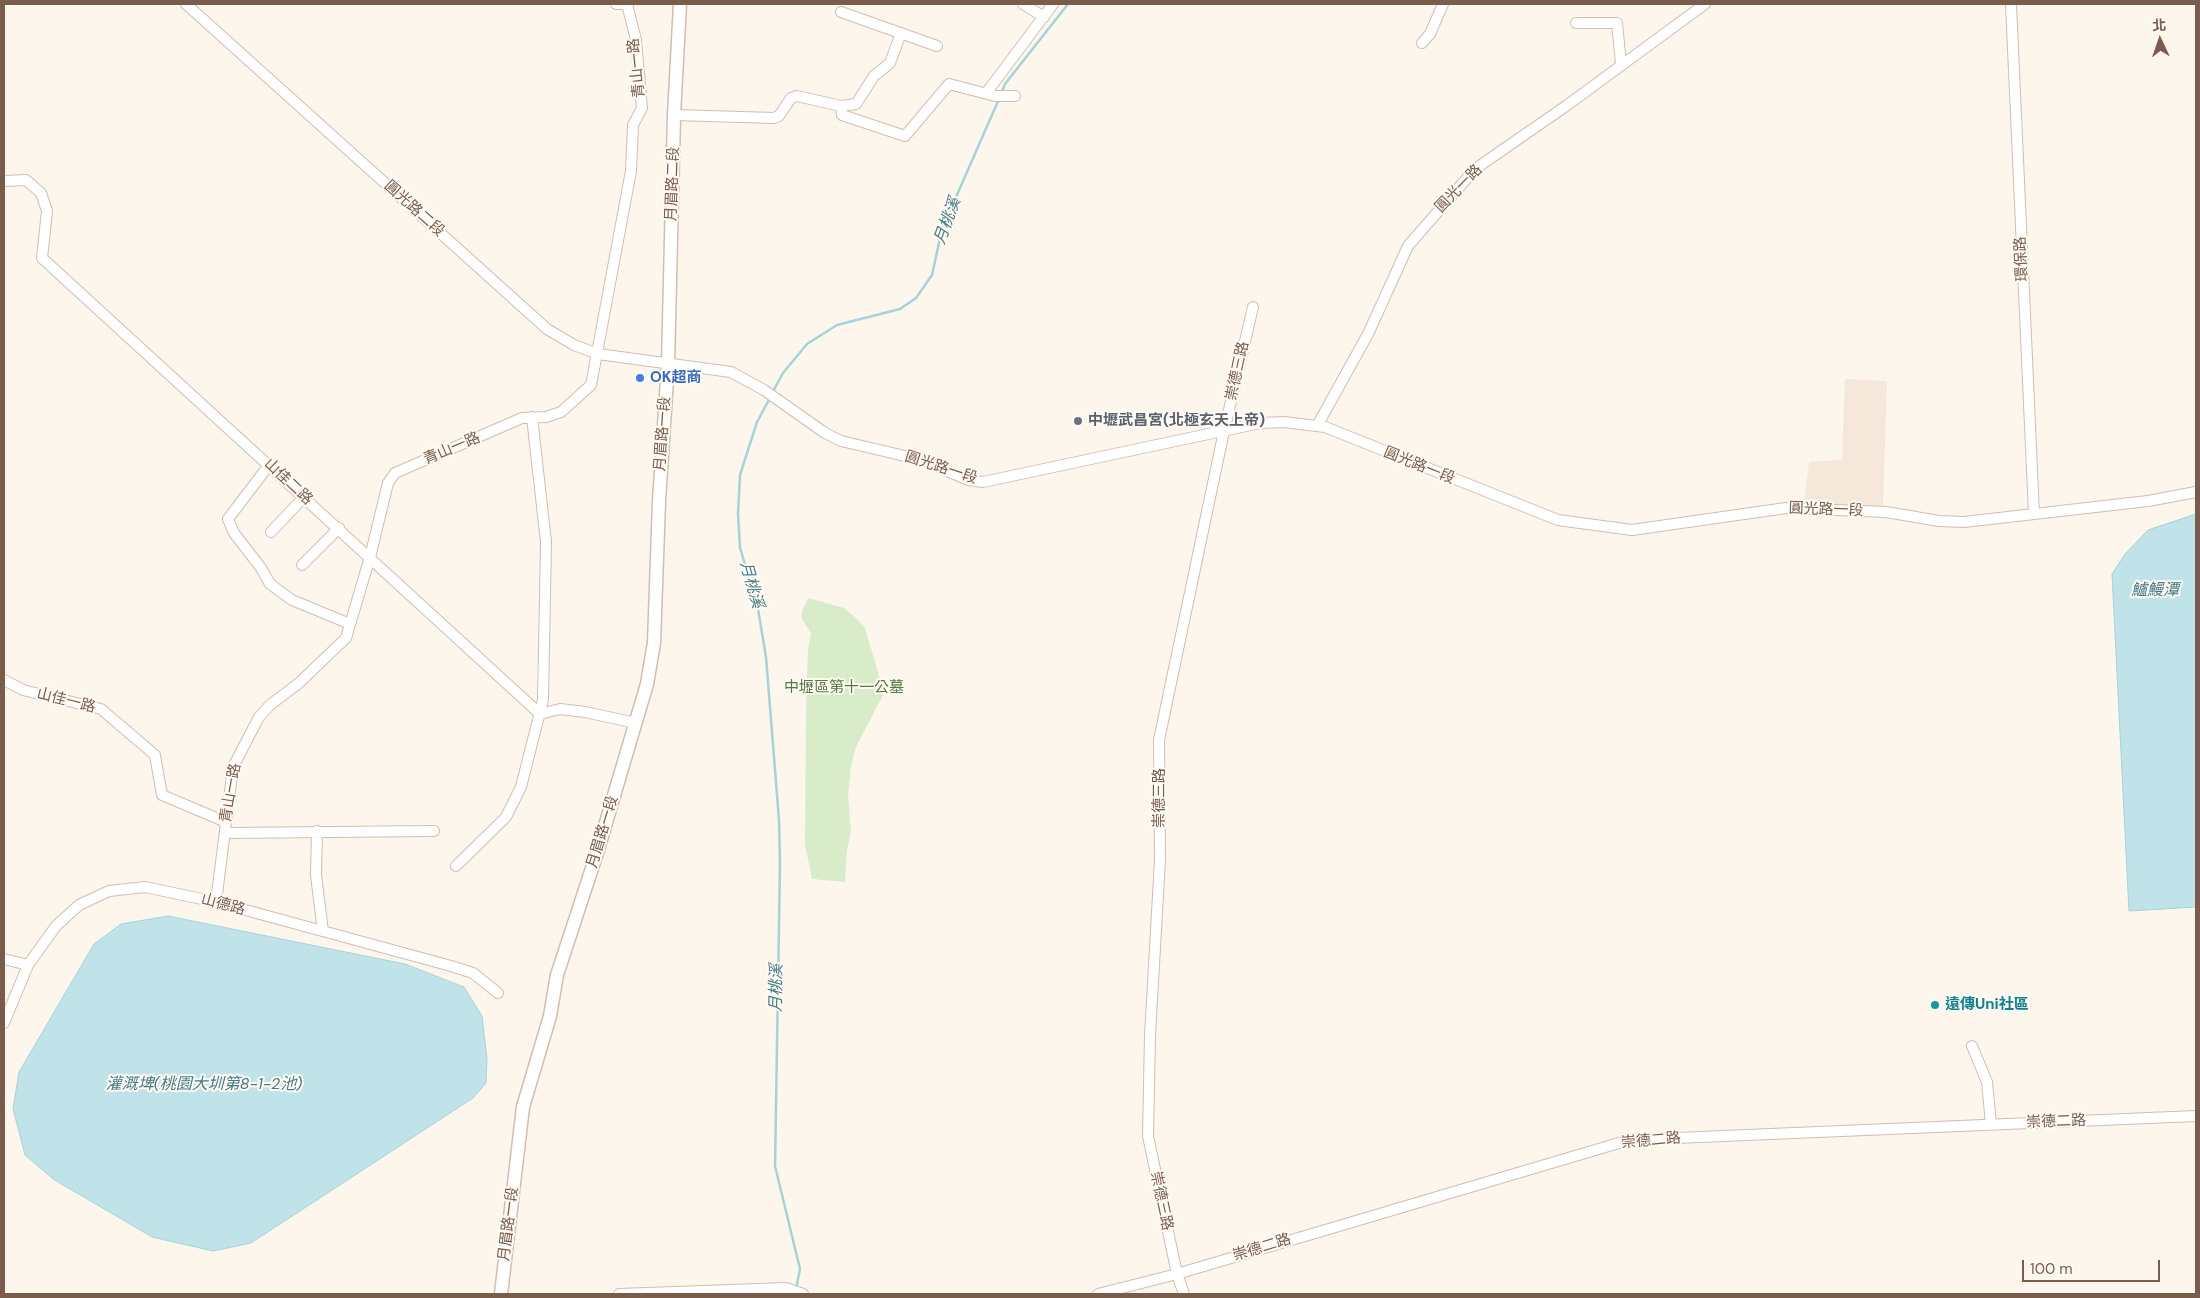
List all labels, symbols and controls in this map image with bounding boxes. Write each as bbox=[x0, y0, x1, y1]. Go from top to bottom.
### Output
north arrow bbox=[2135, 15, 2185, 65]
text: 北 bbox=[2152, 16, 2167, 34]
street label: 青山一路 bbox=[625, 37, 649, 99]
street label: 月眉路二段 bbox=[663, 146, 683, 222]
street label: 圓光一路 bbox=[1432, 161, 1486, 217]
street label: 圓光路二段 bbox=[380, 177, 448, 241]
water label: 月桃溪 bbox=[931, 195, 965, 247]
street label: 環保路 bbox=[2012, 236, 2032, 282]
street label: 崇德三路 bbox=[1223, 340, 1253, 402]
place label: OK超商 bbox=[650, 369, 702, 387]
marker: OK超商 bbox=[634, 372, 646, 384]
street label: 月眉路一段 bbox=[651, 396, 675, 472]
place label: 中壢武昌宮(北極玄天上帝) bbox=[1088, 412, 1265, 430]
marker: 中壢武昌宮(北極玄天上帝) bbox=[1072, 415, 1084, 427]
street label: 青山一路 bbox=[421, 429, 483, 469]
street label: 圓光路一段 bbox=[1381, 444, 1457, 488]
street label: 圓光路一段 bbox=[903, 448, 979, 488]
street label: 山佳二路 bbox=[260, 455, 316, 509]
street label: 圓光路一段 bbox=[1788, 500, 1864, 520]
water label: 月桃溪 bbox=[735, 559, 767, 611]
water label: 鱸鰻潭 bbox=[2131, 581, 2179, 601]
park label: 中壢區第十一公墓 bbox=[784, 679, 904, 697]
street label: 山佳一路 bbox=[35, 685, 97, 717]
street label: 青山一路 bbox=[217, 762, 245, 824]
street label: 崇德三路 bbox=[1151, 768, 1169, 828]
street label: 月眉路一段 bbox=[583, 794, 623, 870]
street label: 山德路 bbox=[199, 890, 247, 920]
water label: 月桃溪 bbox=[767, 964, 787, 1012]
place label: 遠傳Uni社區 bbox=[1945, 996, 2029, 1014]
marker: 遠傳Uni社區 bbox=[1929, 999, 1941, 1011]
water label: 灌溉埤(桃園大圳第8-1-2池) bbox=[106, 1075, 302, 1095]
street label: 崇德二路 bbox=[2026, 1112, 2086, 1132]
street label: 崇德二路 bbox=[1620, 1129, 1682, 1153]
street label: 崇德三路 bbox=[1146, 1170, 1176, 1232]
street label: 月眉路一段 bbox=[495, 1186, 523, 1262]
street label: 崇德二路 bbox=[1231, 1231, 1293, 1265]
scale bar bbox=[2025, 1250, 2162, 1282]
text: 100 m bbox=[2030, 1259, 2073, 1279]

